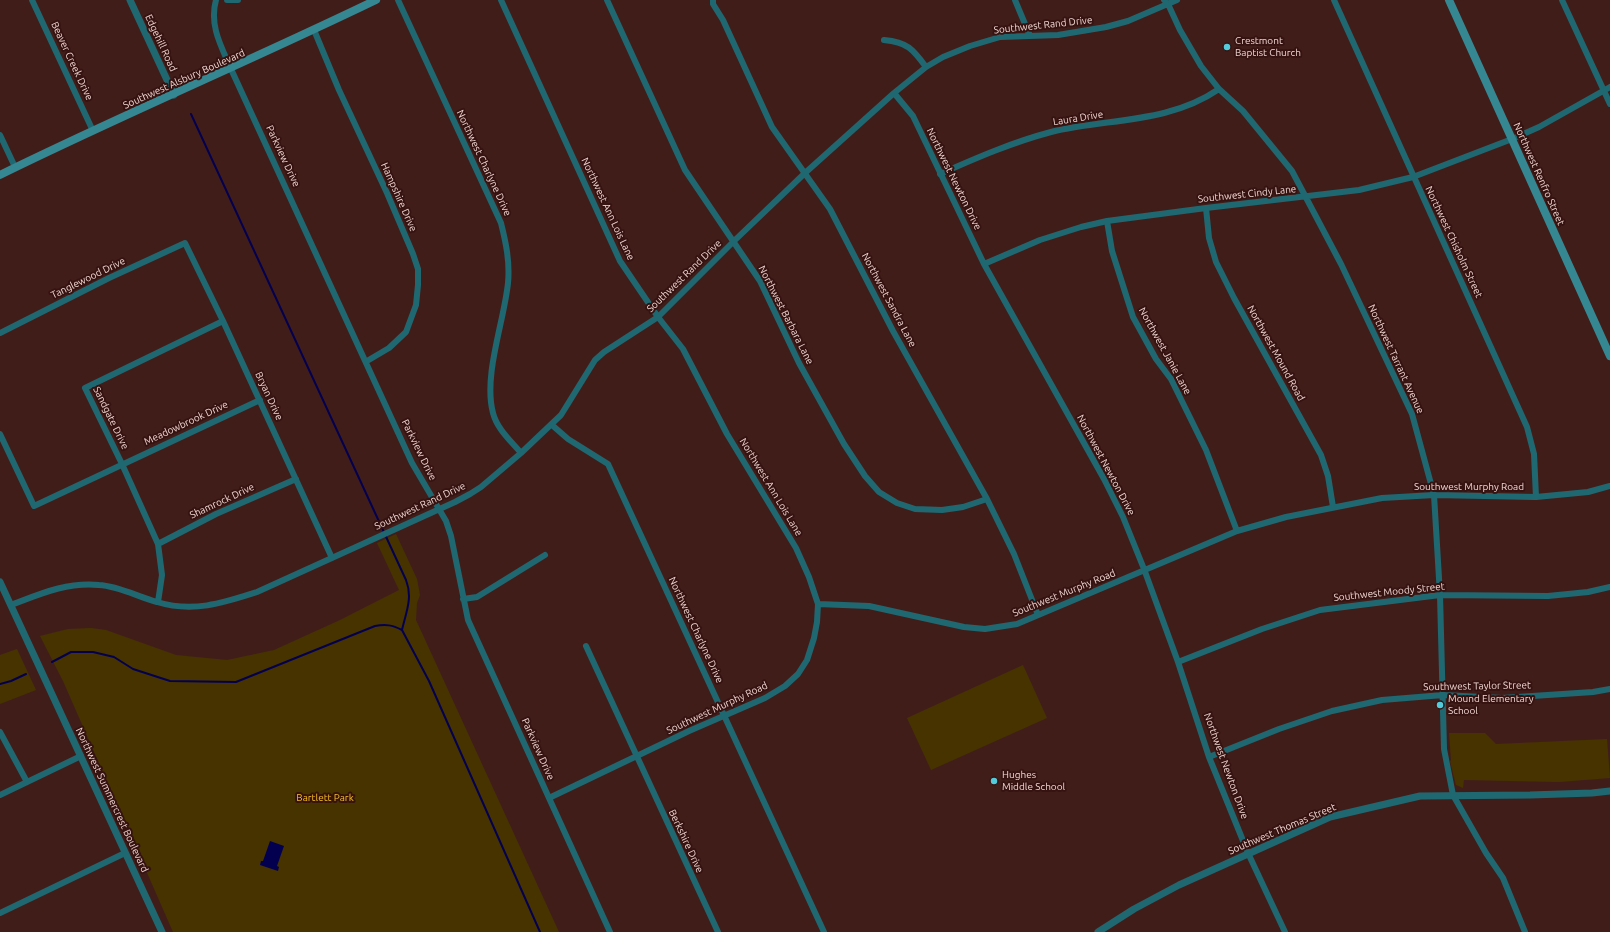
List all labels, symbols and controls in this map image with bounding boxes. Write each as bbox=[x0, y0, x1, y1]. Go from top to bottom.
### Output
street label: Edgehill Road bbox=[143, 13, 179, 73]
street label: Southwest Rand Drive bbox=[993, 14, 1093, 36]
street label: Beaver Creek Drive bbox=[49, 20, 95, 102]
place label: Crestmont Baptist Church bbox=[1235, 35, 1301, 58]
marker: Crestmont Baptist Church bbox=[1222, 42, 1232, 52]
street label: Southwest Alsbury Boulevard bbox=[121, 47, 247, 111]
street label: Northwest Charlyne Drive bbox=[454, 108, 514, 218]
street label: Laura Drive bbox=[1052, 108, 1104, 128]
street label: Northwest Renfro Street bbox=[1511, 121, 1567, 227]
street label: Parkview Drive bbox=[264, 123, 302, 189]
street label: Northwest Newton Drive bbox=[924, 126, 984, 232]
street label: Northwest Ann Lois Lane bbox=[579, 156, 637, 262]
street label: Hampshire Drive bbox=[378, 161, 420, 233]
street label: Southwest Cindy Lane bbox=[1197, 183, 1297, 205]
street label: Northwest Chisholm Street bbox=[1423, 184, 1485, 300]
street label: Southwest Rand Drive bbox=[644, 237, 724, 315]
street label: Northwest Sandra Lane bbox=[859, 251, 919, 349]
street label: Tanglewood Drive bbox=[49, 255, 127, 301]
street label: Northwest Barbara Lane bbox=[756, 264, 816, 366]
street label: Northwest Mound Road bbox=[1245, 303, 1307, 403]
street label: Northwest Tarrant Avenue bbox=[1365, 303, 1427, 415]
street label: Northwest Janie Lane bbox=[1136, 305, 1194, 397]
street label: Bryan Drive bbox=[253, 370, 285, 422]
street label: Sandgate Drive bbox=[91, 385, 131, 451]
street label: Meadowbrook Drive bbox=[142, 398, 230, 448]
street label: Northwest Newton Drive bbox=[1074, 413, 1138, 517]
street label: Parkview Drive bbox=[399, 418, 439, 482]
street label: Northwest Ann Lois Lane bbox=[737, 436, 805, 538]
street label: Southwest Rand Drive bbox=[373, 480, 467, 532]
street label: Shamrock Drive bbox=[188, 481, 256, 521]
street label: Southwest Murphy Road bbox=[1414, 481, 1524, 493]
street label: Southwest Murphy Road bbox=[1011, 567, 1117, 619]
street label: Northwest Charlyne Drive bbox=[666, 575, 726, 685]
street label: Southwest Moody Street bbox=[1333, 580, 1445, 604]
street label: Southwest Murphy Road bbox=[665, 679, 769, 737]
street label: Southwest Taylor Street bbox=[1423, 679, 1531, 693]
place label: Mound Elementary School bbox=[1448, 693, 1534, 716]
marker: Mound Elementary School bbox=[1435, 700, 1445, 710]
street label: Northwest Newton Drive bbox=[1201, 711, 1251, 821]
street label: Parkview Drive bbox=[519, 716, 557, 782]
street label: Northwest Summercrest Boulevard bbox=[73, 726, 151, 874]
place label: Hughes Middle School bbox=[1002, 769, 1065, 792]
marker: Hughes Middle School bbox=[989, 776, 999, 786]
park label: Bartlett Park bbox=[296, 792, 354, 804]
street label: Southwest Thomas Street bbox=[1226, 801, 1338, 857]
street label: Berkshire Drive bbox=[666, 807, 706, 875]

